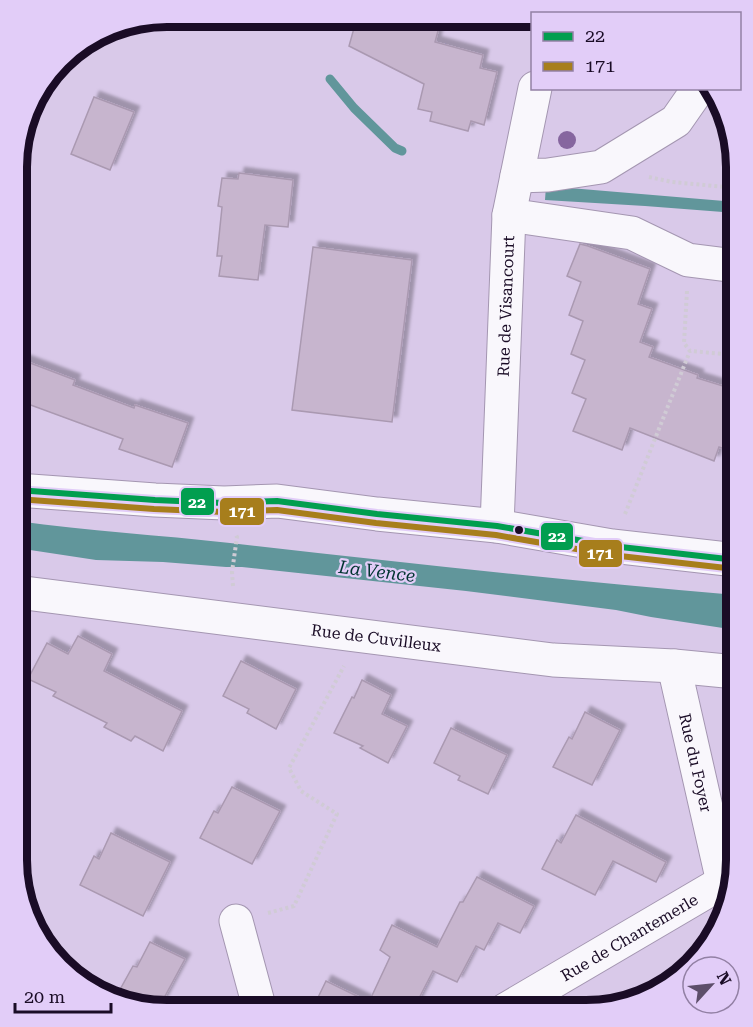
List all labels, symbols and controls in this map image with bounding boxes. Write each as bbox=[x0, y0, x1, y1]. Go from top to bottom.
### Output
legend bbox=[531, 12, 741, 90]
text: 22 bbox=[585, 25, 605, 46]
text: 171 bbox=[585, 55, 615, 76]
street label: Rue de Visancourt bbox=[493, 235, 518, 377]
line badge: 22 bbox=[180, 487, 215, 516]
text: 22 bbox=[188, 493, 206, 512]
line badge: 171 bbox=[219, 497, 265, 526]
text: 171 bbox=[229, 502, 255, 521]
line badge: 22 bbox=[540, 522, 574, 551]
unlabelled marker bbox=[513, 524, 525, 536]
text: 22 bbox=[548, 527, 566, 546]
line badge: 171 bbox=[578, 539, 623, 568]
text: 171 bbox=[587, 544, 613, 563]
water label: La Vence bbox=[337, 556, 416, 586]
street label: Rue de Cuvilleux bbox=[310, 620, 443, 655]
street label: Rue du Foyer bbox=[675, 711, 716, 814]
street label: Rue de Chantemerle bbox=[557, 889, 701, 985]
north arrow bbox=[681, 955, 741, 1015]
text: N bbox=[713, 969, 735, 988]
scale bar bbox=[15, 976, 111, 1014]
text: 20 m bbox=[24, 986, 65, 1007]

